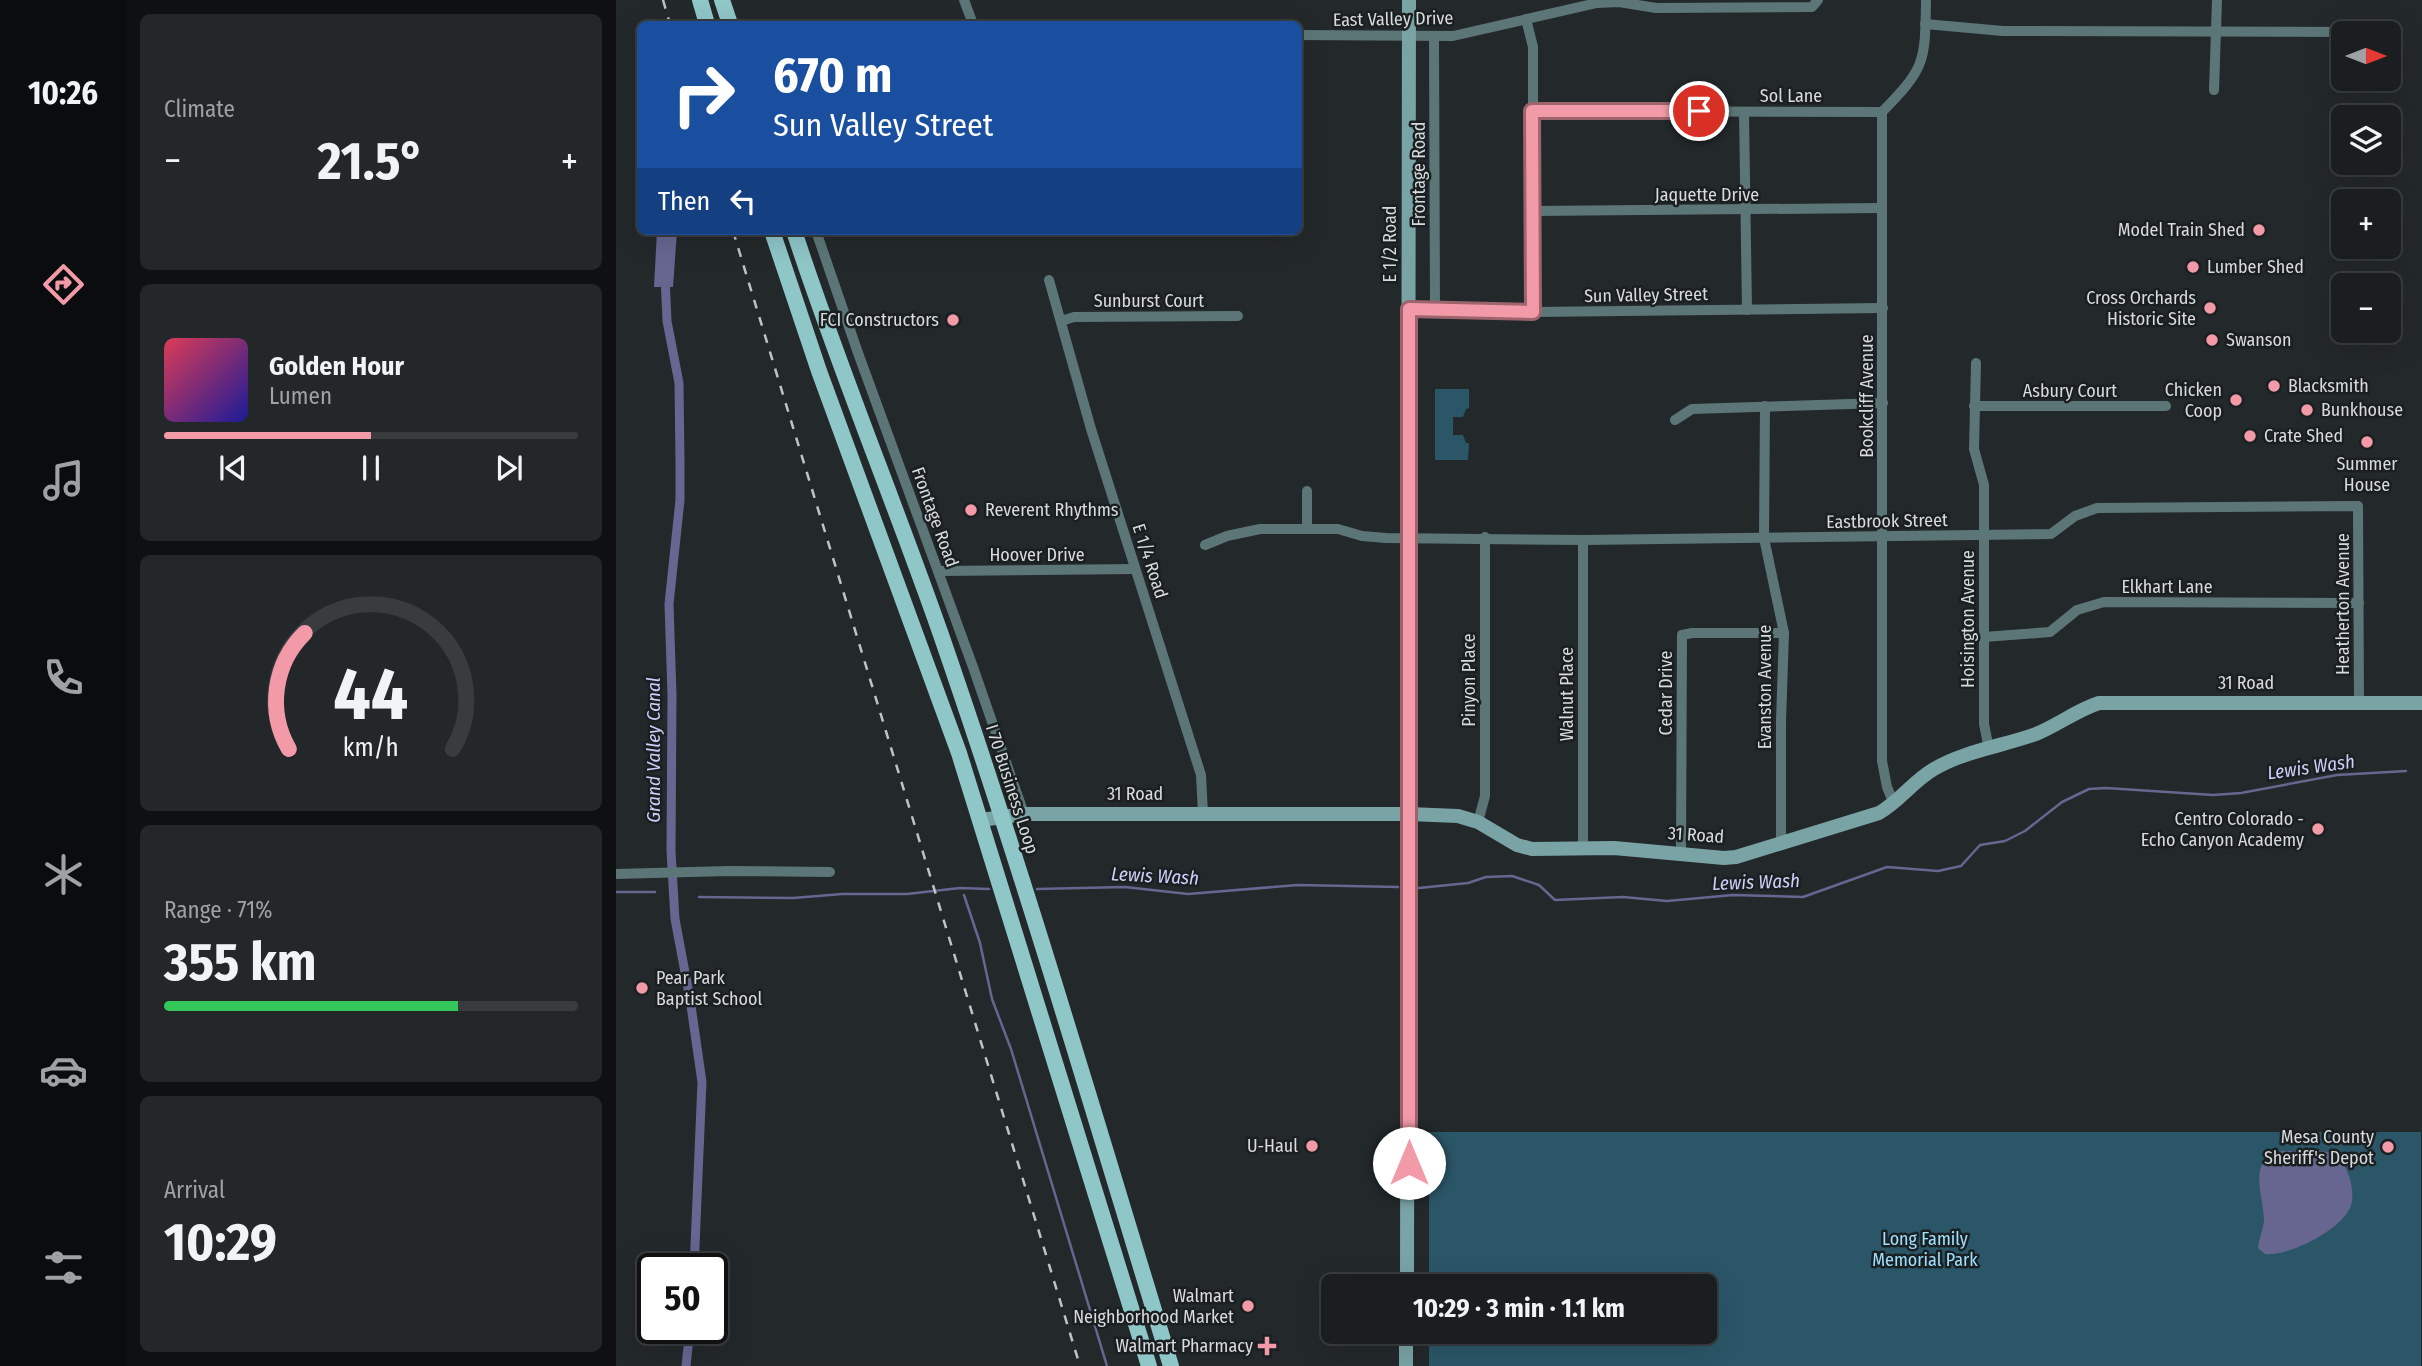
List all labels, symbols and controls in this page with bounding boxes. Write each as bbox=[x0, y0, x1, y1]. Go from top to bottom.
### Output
street label: East Valley Drive bbox=[1333, 7, 1453, 31]
north arrow bbox=[2331, 21, 2401, 91]
map controls bbox=[2331, 21, 2401, 343]
text: 670 m bbox=[773, 46, 893, 105]
icon: right bbox=[658, 49, 749, 140]
text: 10:26 bbox=[28, 74, 98, 112]
pin bbox=[1669, 81, 1729, 141]
street label: Sol Lane bbox=[1760, 85, 1822, 107]
icon: arrive bbox=[1680, 92, 1718, 130]
text: Climate bbox=[164, 95, 235, 123]
button: layers bbox=[2331, 105, 2401, 175]
text: Sun Valley Street bbox=[773, 106, 993, 144]
street label: Frontage Road bbox=[1408, 122, 1430, 227]
text: 21.5° bbox=[317, 130, 424, 193]
text: − bbox=[164, 138, 181, 184]
text: + bbox=[561, 138, 578, 184]
icon: left bbox=[724, 182, 762, 220]
street label: Jaquette Drive bbox=[1655, 184, 1759, 206]
text: Then bbox=[658, 186, 710, 217]
button: + bbox=[2331, 189, 2401, 259]
street label: E 1/2 Road bbox=[1379, 206, 1401, 282]
place label: Model Train Shed bbox=[2118, 219, 2245, 241]
marker: Model Train Shed bbox=[2251, 222, 2267, 238]
place label: Lumber Shed bbox=[2207, 256, 2304, 278]
marker: Lumber Shed bbox=[2185, 259, 2201, 275]
icon: directions bbox=[39, 260, 88, 309]
button: − bbox=[2331, 273, 2401, 343]
street label: Sun Valley Street bbox=[1584, 283, 1708, 307]
place label: Cross Orchards Historic Site bbox=[2086, 287, 2196, 330]
street label: Sunburst Court bbox=[1094, 290, 1204, 312]
marker: Cross Orchards Historic Site bbox=[2202, 300, 2218, 316]
place label: FCI Constructors bbox=[820, 309, 939, 331]
marker: FCI Constructors bbox=[945, 312, 961, 328]
place label: Swanson bbox=[2226, 329, 2291, 351]
marker: Swanson bbox=[2204, 332, 2220, 348]
street label: Bookcliff Avenue bbox=[1856, 334, 1878, 458]
text: Golden Hour bbox=[269, 351, 404, 382]
place label: Blacksmith bbox=[2288, 375, 2369, 397]
marker: Blacksmith bbox=[2266, 378, 2282, 394]
place label: Chicken Coop bbox=[2165, 379, 2222, 422]
street label: Asbury Court bbox=[2023, 380, 2117, 402]
text: Lumen bbox=[269, 382, 332, 410]
marker: Chicken Coop bbox=[2228, 392, 2244, 408]
place label: Bunkhouse bbox=[2321, 399, 2403, 421]
marker: Bunkhouse bbox=[2299, 402, 2315, 418]
place label: Crate Shed bbox=[2264, 425, 2343, 447]
marker: Crate Shed bbox=[2242, 428, 2258, 444]
marker: Summer House bbox=[2359, 434, 2375, 450]
icon: previous bbox=[214, 449, 252, 487]
icon: pause bbox=[352, 449, 390, 487]
icon: next bbox=[490, 449, 528, 487]
place label: Summer House bbox=[2336, 453, 2398, 496]
icon: music bbox=[39, 456, 88, 505]
street label: Frontage Road bbox=[907, 464, 963, 570]
place label: Reverent Rhythms bbox=[985, 499, 1119, 521]
marker: Reverent Rhythms bbox=[963, 502, 979, 518]
street label: Eastbrook Street bbox=[1826, 509, 1948, 533]
street label: E 1/4 Road bbox=[1128, 521, 1172, 601]
street label: Heatherton Avenue bbox=[2332, 533, 2354, 675]
street label: Hoover Drive bbox=[989, 544, 1085, 566]
street label: Hoisington Avenue bbox=[1957, 550, 1979, 688]
street label: Elkhart Lane bbox=[2121, 576, 2213, 598]
street label: Evanston Avenue bbox=[1754, 625, 1776, 749]
street label: Pinyon Place bbox=[1458, 633, 1480, 727]
street label: Walnut Place bbox=[1556, 647, 1578, 741]
text: 44 bbox=[334, 651, 408, 738]
street label: Cedar Drive bbox=[1655, 651, 1677, 735]
icon: phone bbox=[39, 653, 88, 702]
street label: 31 Road bbox=[2218, 672, 2274, 694]
water label: Grand Valley Canal bbox=[642, 677, 665, 823]
street label: I 70 Business Loop bbox=[981, 721, 1043, 857]
text: km/h bbox=[343, 733, 399, 763]
water label: Lewis Wash bbox=[2266, 749, 2356, 785]
street label: 31 Road bbox=[1107, 783, 1163, 805]
place label: Centro Colorado - Echo Canyon Academy bbox=[2141, 808, 2304, 851]
marker: Centro Colorado - Echo Canyon Academy bbox=[2310, 821, 2326, 837]
street label: 31 Road bbox=[1667, 822, 1725, 848]
icon: climate bbox=[39, 850, 88, 899]
water label: Lewis Wash bbox=[1110, 862, 1200, 890]
water label: Lewis Wash bbox=[1712, 869, 1800, 895]
text: Range · 71% bbox=[164, 896, 272, 924]
text: 355 km bbox=[164, 931, 316, 994]
place label: Pear Park Baptist School bbox=[656, 967, 763, 1010]
marker: Pear Park Baptist School bbox=[634, 980, 650, 996]
icon: car bbox=[39, 1046, 88, 1095]
position arrow bbox=[1372, 1126, 1446, 1200]
place label: Mesa County Sheriff's Depot bbox=[2264, 1126, 2374, 1169]
place label: U-Haul bbox=[1247, 1135, 1298, 1157]
marker: U-Haul bbox=[1304, 1138, 1320, 1154]
marker: Mesa County Sheriff's Depot bbox=[2380, 1139, 2396, 1155]
text: Arrival bbox=[164, 1176, 225, 1204]
text: 10:29 bbox=[164, 1211, 277, 1274]
park label: Long Family Memorial Park bbox=[1872, 1228, 1978, 1271]
icon: filters bbox=[39, 1243, 88, 1292]
speed limit sign: 50 bbox=[637, 1253, 728, 1344]
place label: Walmart Neighborhood Market bbox=[1073, 1285, 1234, 1328]
text: 10:29 · 3 min · 1.1 km bbox=[1413, 1293, 1625, 1324]
marker: Walmart Neighborhood Market bbox=[1240, 1298, 1256, 1314]
place label: Walmart Pharmacy bbox=[1116, 1335, 1253, 1357]
marker: Walmart Pharmacy bbox=[1259, 1338, 1275, 1354]

